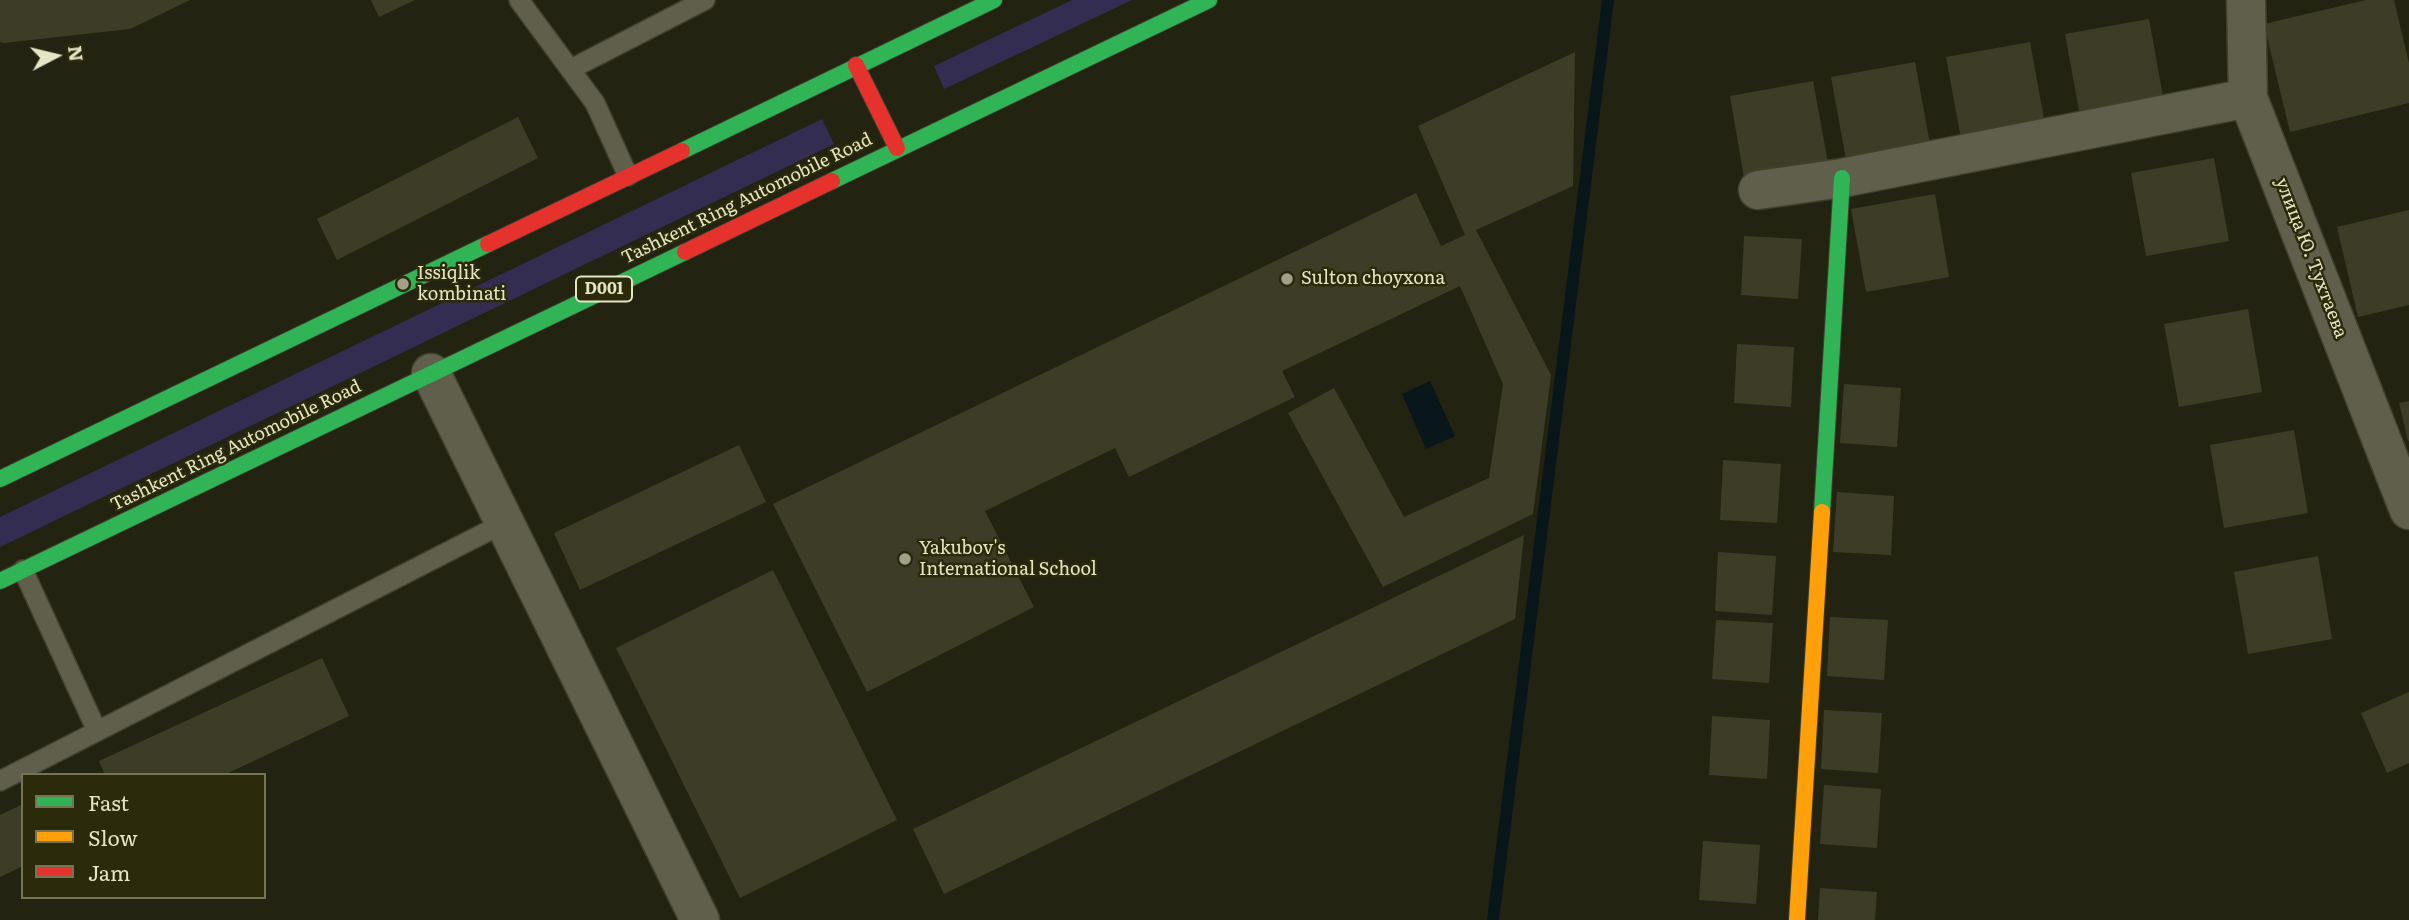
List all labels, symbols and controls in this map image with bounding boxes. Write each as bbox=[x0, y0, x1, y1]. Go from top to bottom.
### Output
north arrow bbox=[21, 21, 91, 91]
text: N bbox=[62, 44, 92, 63]
street label: Tashkent Ring Automobile Road bbox=[618, 129, 876, 269]
street label: улица Ю. Тухтаева bbox=[2270, 175, 2352, 341]
place label: Issiqlik kombinati bbox=[417, 263, 506, 306]
place label: Sulton choyxona bbox=[1301, 268, 1445, 290]
marker: Sulton choyxona bbox=[1279, 271, 1295, 287]
marker: Issiqlik kombinati bbox=[395, 276, 411, 292]
road number: D001 bbox=[576, 276, 632, 302]
street label: Tashkent Ring Automobile Road bbox=[107, 376, 365, 516]
place label: Yakubov's International School bbox=[919, 538, 1097, 580]
marker: Yakubov's International School bbox=[897, 551, 913, 567]
legend bbox=[21, 773, 266, 899]
text: Fast bbox=[88, 786, 129, 817]
text: Slow bbox=[88, 821, 138, 852]
text: Jam bbox=[88, 856, 130, 887]

